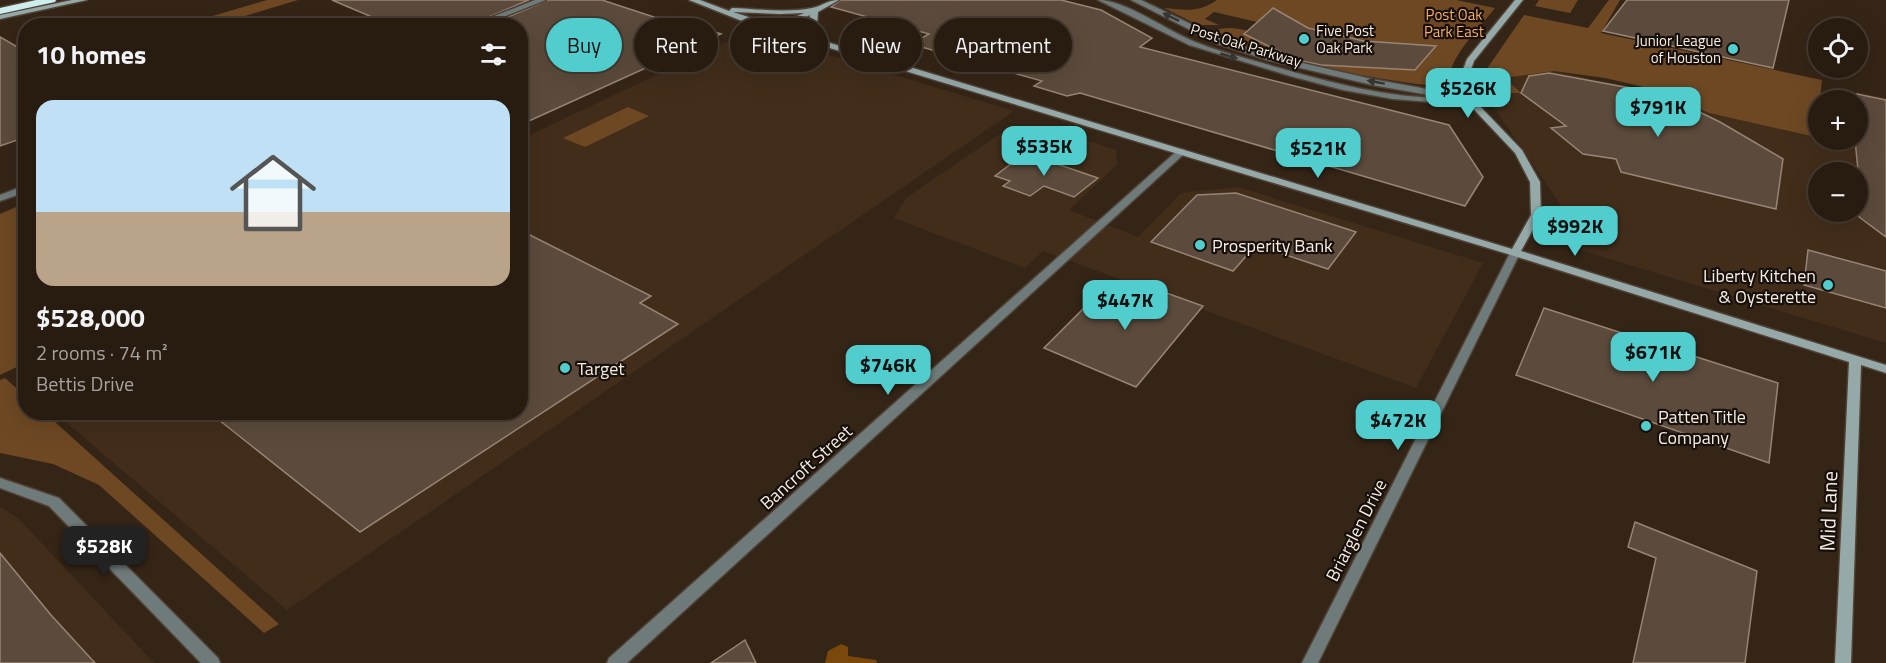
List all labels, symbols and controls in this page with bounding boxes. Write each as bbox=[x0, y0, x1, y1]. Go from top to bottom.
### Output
park label: Post Oak Park East bbox=[1424, 3, 1485, 43]
one-way arrow bbox=[1162, 13, 1179, 22]
street label: Post Oak Parkway bbox=[1188, 17, 1304, 73]
chip: Buy bbox=[546, 18, 622, 72]
chip: Rent bbox=[634, 18, 718, 72]
chip: Filters bbox=[730, 18, 828, 72]
chip: New bbox=[840, 18, 922, 72]
chip: Apartment bbox=[934, 18, 1072, 72]
map controls bbox=[1808, 18, 1868, 222]
button: locate bbox=[1808, 18, 1868, 78]
place label: Five Post Oak Park bbox=[1316, 19, 1375, 59]
place label: Junior League of Houston bbox=[1635, 29, 1721, 69]
marker: Five Post Oak Park bbox=[1297, 32, 1311, 46]
text: 10 homes bbox=[36, 35, 146, 74]
icon: filters bbox=[477, 38, 510, 71]
marker: Junior League of Houston bbox=[1726, 42, 1740, 56]
one-way arrow bbox=[1220, 52, 1238, 61]
pin: $526K bbox=[1426, 68, 1510, 119]
text: $526K bbox=[1440, 72, 1496, 103]
one-way arrow bbox=[1366, 77, 1385, 86]
pin: $791K bbox=[1616, 87, 1700, 138]
button: + bbox=[1808, 90, 1868, 150]
text: $791K bbox=[1630, 91, 1686, 122]
pin: $535K bbox=[1002, 126, 1086, 177]
pin: $521K bbox=[1276, 128, 1360, 179]
text: $535K bbox=[1016, 130, 1072, 161]
text: $521K bbox=[1290, 132, 1346, 163]
icon: home bbox=[219, 139, 327, 247]
button: − bbox=[1808, 162, 1868, 222]
pin: $992K bbox=[1533, 206, 1617, 257]
text: $992K bbox=[1547, 210, 1603, 241]
place label: Prosperity Bank bbox=[1212, 232, 1333, 259]
marker: Prosperity Bank bbox=[1193, 238, 1207, 252]
place label: Liberty Kitchen & Oysterette bbox=[1703, 262, 1816, 310]
marker: Liberty Kitchen & Oysterette bbox=[1821, 278, 1835, 292]
pin: $447K bbox=[1083, 280, 1167, 331]
text: $447K bbox=[1097, 284, 1153, 315]
text: $528,000 bbox=[36, 298, 145, 337]
pin: $671K bbox=[1611, 332, 1695, 383]
text: $671K bbox=[1625, 336, 1681, 367]
text: 2 rooms · 74 m² bbox=[36, 337, 168, 368]
pin: $746K bbox=[846, 345, 930, 396]
text: $746K bbox=[860, 349, 916, 380]
place label: Target bbox=[577, 355, 625, 382]
marker: Target bbox=[558, 361, 572, 375]
text: Bettis Drive bbox=[36, 368, 134, 399]
pin: $472K bbox=[1356, 400, 1440, 451]
place label: Patten Title Company bbox=[1658, 403, 1746, 451]
text: $472K bbox=[1370, 404, 1426, 435]
street label: Bancroft Street bbox=[754, 418, 859, 516]
marker: Patten Title Company bbox=[1639, 419, 1653, 433]
street label: Mid Lane bbox=[1811, 470, 1845, 552]
street label: Briarglen Drive bbox=[1319, 474, 1393, 586]
pin: $528K bbox=[62, 526, 146, 577]
text: $528K bbox=[76, 530, 132, 561]

